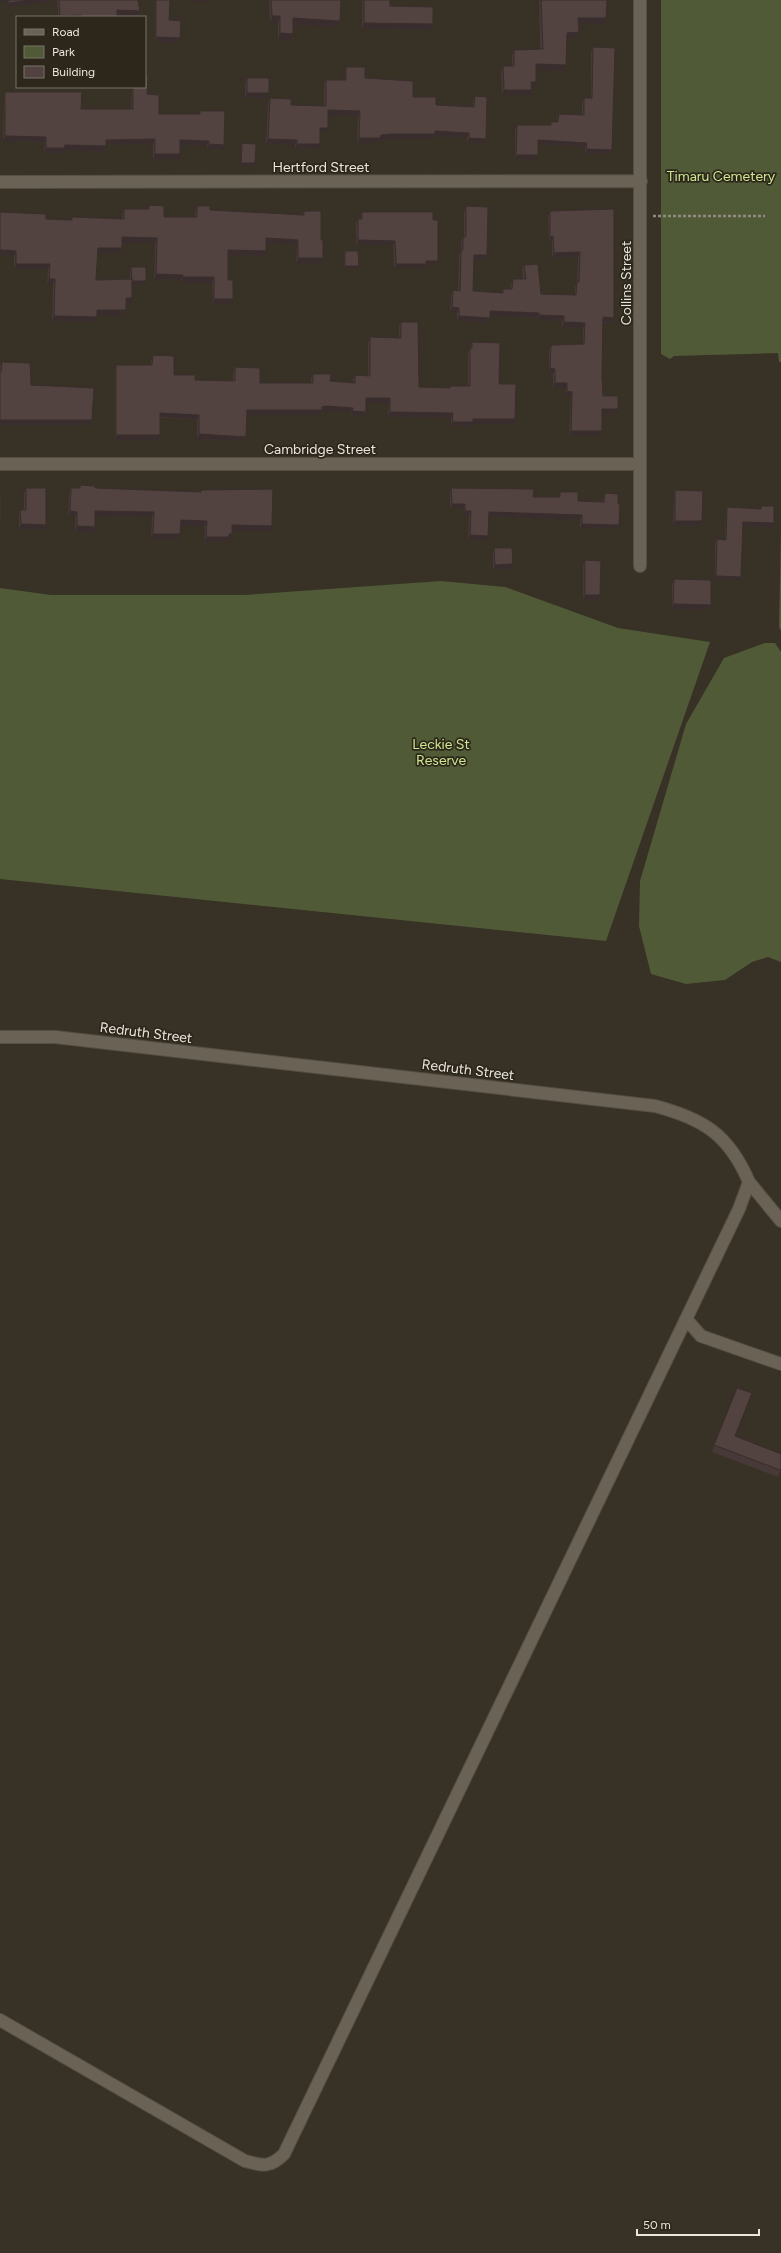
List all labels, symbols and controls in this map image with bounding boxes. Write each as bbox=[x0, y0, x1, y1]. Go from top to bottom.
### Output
legend bbox=[16, 16, 146, 88]
text: Road bbox=[52, 25, 80, 39]
text: Park bbox=[52, 45, 75, 59]
text: Building bbox=[52, 65, 95, 79]
street label: Hertford Street bbox=[272, 159, 370, 176]
park label: Timaru Cemetery bbox=[667, 168, 776, 185]
street label: Collins Street bbox=[618, 241, 635, 325]
street label: Cambridge Street bbox=[264, 441, 376, 458]
park label: Leckie St Reserve bbox=[412, 736, 470, 769]
street label: Redruth Street bbox=[99, 1019, 193, 1047]
street label: Redruth Street bbox=[421, 1056, 515, 1084]
scale bar bbox=[637, 2211, 759, 2237]
text: 50 m bbox=[643, 2218, 671, 2232]

